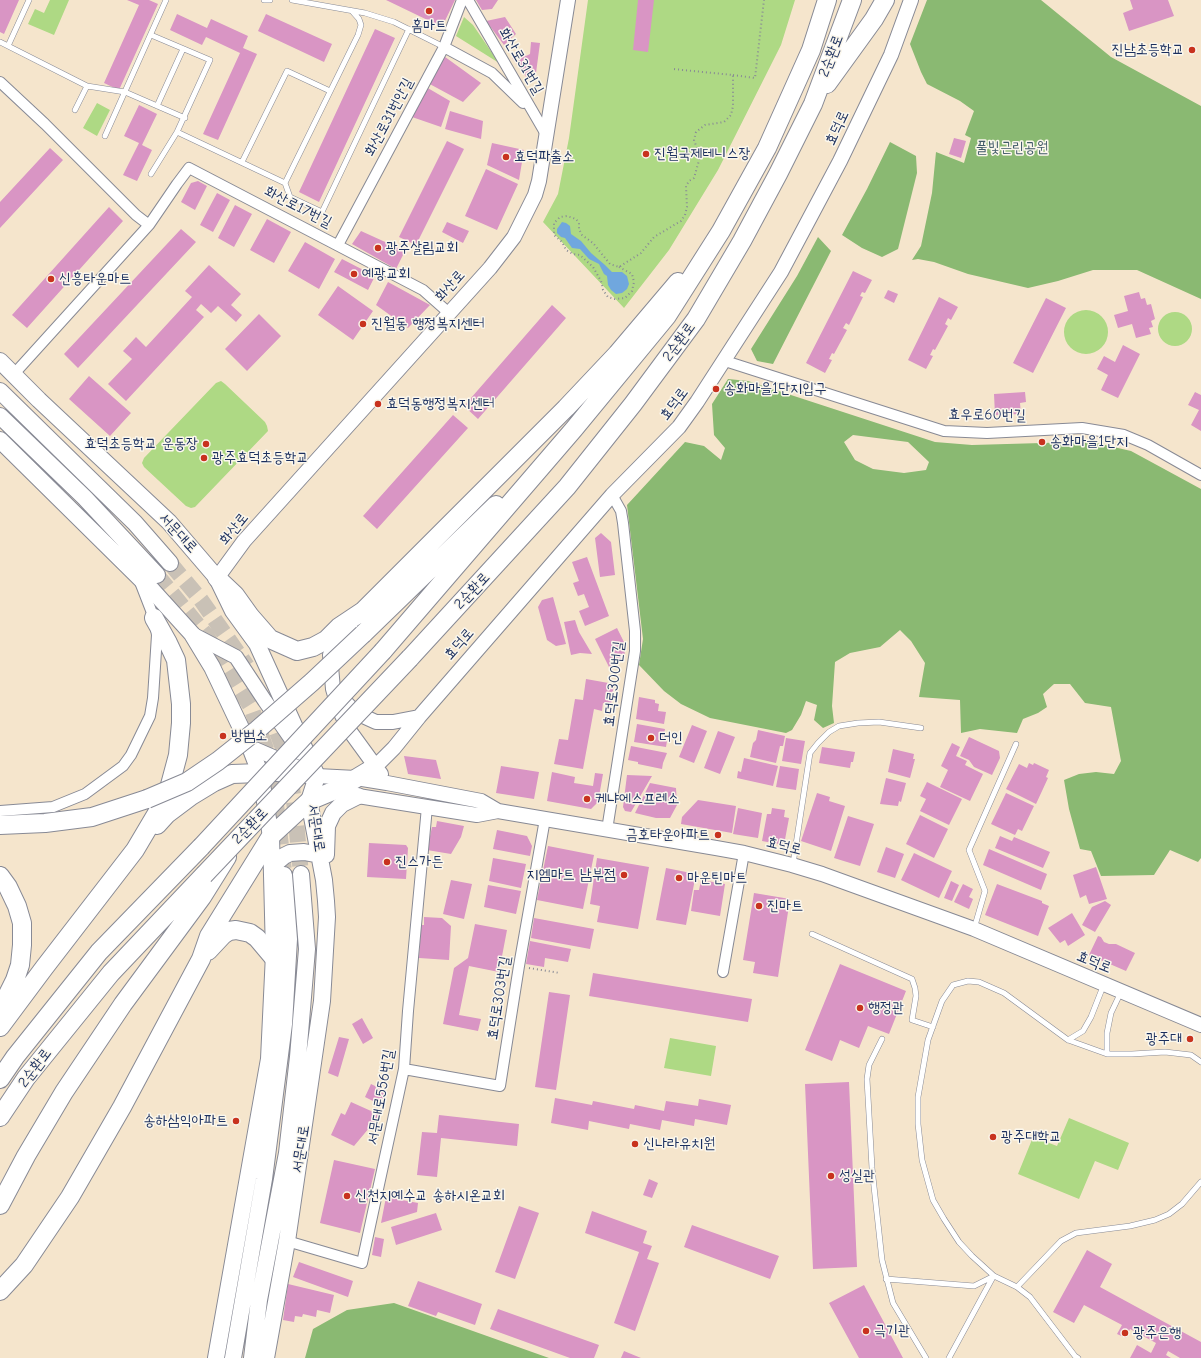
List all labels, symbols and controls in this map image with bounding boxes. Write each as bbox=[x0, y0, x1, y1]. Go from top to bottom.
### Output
marker: 홈마트 bbox=[424, 6, 434, 16]
place label: 홈마트 bbox=[411, 17, 447, 35]
street label: 화산로31번길 bbox=[495, 25, 547, 97]
street label: 2순환로 bbox=[815, 32, 847, 80]
place label: 진남초등학교 bbox=[1112, 41, 1184, 59]
marker: 진남초등학교 bbox=[1187, 45, 1197, 55]
street label: 화산로31번안길 bbox=[361, 75, 417, 159]
street label: 효덕로 bbox=[821, 108, 853, 148]
park label: 풀빛근린공원 bbox=[976, 139, 1048, 157]
place label: 진월국제테니스장 bbox=[654, 145, 751, 163]
place label: 효덕파출소 bbox=[514, 148, 574, 166]
marker: 진월국제테니스장 bbox=[641, 149, 651, 159]
marker: 효덕파출소 bbox=[501, 152, 511, 162]
street label: 화산로17번길 bbox=[261, 182, 335, 232]
place label: 광주살림교회 bbox=[386, 239, 458, 257]
marker: 광주살림교회 bbox=[373, 243, 383, 253]
place label: 예광교회 bbox=[362, 265, 410, 283]
street label: 화산로 bbox=[431, 267, 469, 305]
marker: 예광교회 bbox=[349, 269, 359, 279]
place label: 신흥타운마트 bbox=[59, 270, 131, 288]
marker: 신흥타운마트 bbox=[46, 274, 56, 284]
place label: 진월동 행정복지센터 bbox=[371, 315, 485, 333]
marker: 진월동 행정복지센터 bbox=[358, 319, 368, 329]
street label: 2순환로 bbox=[659, 319, 699, 365]
place label: 송화마을1단지입구 bbox=[724, 380, 827, 398]
street label: 효덕로 bbox=[656, 384, 692, 424]
marker: 송화마을1단지입구 bbox=[711, 384, 721, 394]
place label: 효덕동행정복지센터 bbox=[386, 395, 495, 413]
marker: 효덕동행정복지센터 bbox=[373, 399, 383, 409]
street label: 효우로60번길 bbox=[948, 405, 1026, 425]
place label: 송화마을1단지 bbox=[1050, 433, 1128, 451]
place label: 효덕초등학교 운동장 bbox=[84, 435, 198, 453]
marker: 송화마을1단지 bbox=[1037, 437, 1047, 447]
marker: 효덕초등학교 운동장 bbox=[201, 439, 211, 449]
place label: 광주효덕초등학교 bbox=[212, 449, 309, 467]
marker: 광주효덕초등학교 bbox=[199, 453, 209, 463]
street label: 서문대로 bbox=[155, 509, 201, 557]
street label: 화산로 bbox=[216, 509, 252, 549]
street label: 2순환로 bbox=[450, 569, 494, 613]
street label: 효덕로 bbox=[440, 624, 478, 664]
street label: 효덕로300번길 bbox=[600, 640, 628, 728]
place label: 방범소 bbox=[231, 727, 267, 745]
place label: 더인 bbox=[659, 729, 683, 747]
marker: 방범소 bbox=[218, 731, 228, 741]
marker: 더인 bbox=[646, 733, 656, 743]
place label: 케냐에스프레소 bbox=[595, 790, 679, 808]
marker: 케냐에스프레소 bbox=[582, 794, 592, 804]
street label: 서문대로 bbox=[303, 803, 329, 853]
street label: 2순환로 bbox=[228, 804, 272, 848]
place label: 금호타운아파트 bbox=[626, 826, 710, 844]
marker: 금호타운아파트 bbox=[713, 830, 723, 840]
street label: 효덕로 bbox=[764, 833, 804, 859]
place label: 진스가든 bbox=[395, 853, 443, 871]
marker: 진스가든 bbox=[382, 857, 392, 867]
place label: 지엠마트 남부점 bbox=[526, 866, 616, 884]
place label: 마운틴마트 bbox=[687, 869, 747, 887]
marker: 지엠마트 남부점 bbox=[619, 870, 629, 880]
marker: 마운틴마트 bbox=[674, 873, 684, 883]
place label: 진마트 bbox=[767, 897, 803, 915]
marker: 진마트 bbox=[754, 901, 764, 911]
street label: 효덕로 bbox=[1074, 947, 1114, 977]
street label: 효덕로303번길 bbox=[483, 955, 515, 1041]
place label: 행정관 bbox=[868, 999, 904, 1017]
marker: 행정관 bbox=[855, 1003, 865, 1013]
place label: 광주대 bbox=[1146, 1030, 1182, 1048]
marker: 광주대 bbox=[1185, 1034, 1195, 1044]
street label: 2순환로 bbox=[15, 1045, 55, 1091]
street label: 서문대로556번길 bbox=[364, 1048, 398, 1146]
place label: 송하삼익아파트 bbox=[144, 1112, 228, 1130]
marker: 송하삼익아파트 bbox=[231, 1116, 241, 1126]
street label: 서문대로 bbox=[288, 1124, 314, 1174]
place label: 광주대학교 bbox=[1001, 1128, 1061, 1146]
marker: 광주대학교 bbox=[988, 1132, 998, 1142]
place label: 신나라유치원 bbox=[643, 1135, 715, 1153]
marker: 신나라유치원 bbox=[630, 1139, 640, 1149]
place label: 성실관 bbox=[839, 1167, 875, 1185]
marker: 성실관 bbox=[826, 1171, 836, 1181]
place label: 신천지예수교 송하시온교회 bbox=[355, 1187, 505, 1205]
marker: 신천지예수교 송하시온교회 bbox=[342, 1191, 352, 1201]
place label: 극기관 bbox=[874, 1322, 910, 1340]
place label: 광주은행 bbox=[1133, 1324, 1181, 1342]
marker: 극기관 bbox=[861, 1326, 871, 1336]
marker: 광주은행 bbox=[1120, 1328, 1130, 1338]

